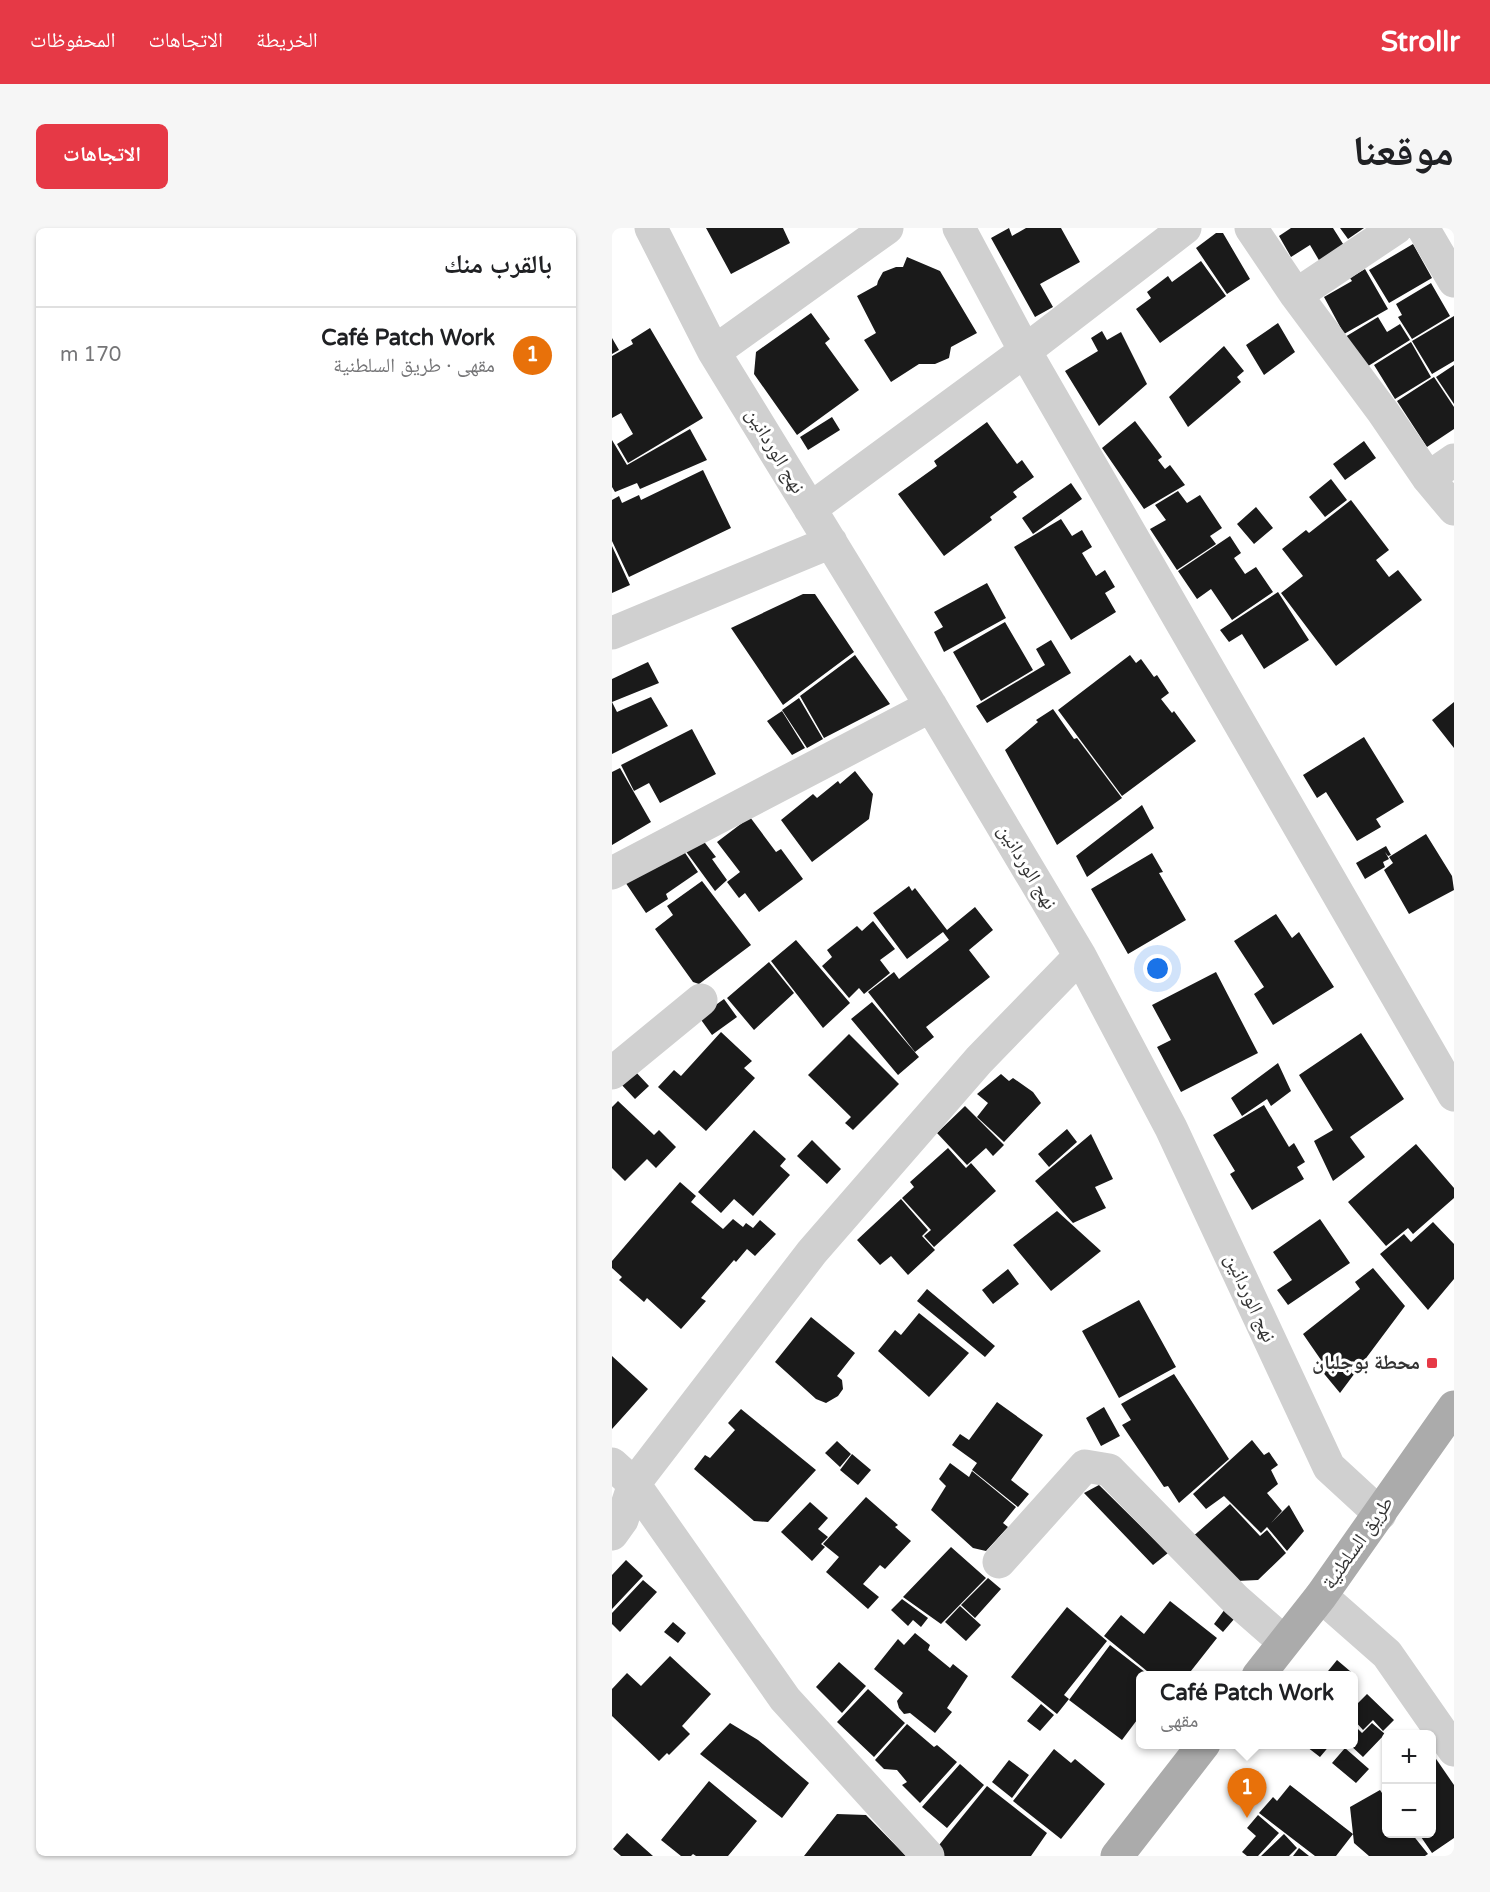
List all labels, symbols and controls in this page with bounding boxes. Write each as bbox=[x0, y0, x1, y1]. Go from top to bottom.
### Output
text: Strollr bbox=[1381, 25, 1460, 59]
text: المحفوظات bbox=[30, 28, 115, 53]
text: الاتجاهات bbox=[148, 28, 223, 53]
text: الخريطة bbox=[256, 28, 318, 53]
button: الاتجاهات bbox=[36, 124, 168, 189]
text: موقعنا bbox=[1353, 126, 1454, 177]
text: بالقرب منك bbox=[444, 249, 552, 280]
text: Café Patch Work bbox=[321, 325, 495, 351]
text: 170 m bbox=[60, 343, 121, 367]
text: 1 bbox=[526, 343, 539, 367]
text: مقهى · طريق السلطنية bbox=[333, 354, 495, 378]
street label: نهج الوردانين bbox=[740, 404, 810, 498]
street label: نهج الوردانين bbox=[992, 820, 1062, 914]
your location bbox=[1143, 954, 1172, 983]
street label: نهج الوردانين bbox=[1219, 1250, 1281, 1346]
place label: محطة بوجلبان bbox=[1312, 1351, 1420, 1375]
marker: محطة بوجلبان bbox=[1425, 1356, 1439, 1370]
street label: طريق السلطنية bbox=[1317, 1492, 1399, 1594]
popup bbox=[1136, 1671, 1358, 1749]
text: Café Patch Work bbox=[1160, 1680, 1334, 1706]
text: مقهى bbox=[1160, 1709, 1198, 1733]
map controls bbox=[1382, 1730, 1436, 1838]
button: + bbox=[1382, 1730, 1436, 1784]
pin: 1 bbox=[1228, 1768, 1266, 1818]
button: − bbox=[1382, 1784, 1436, 1838]

